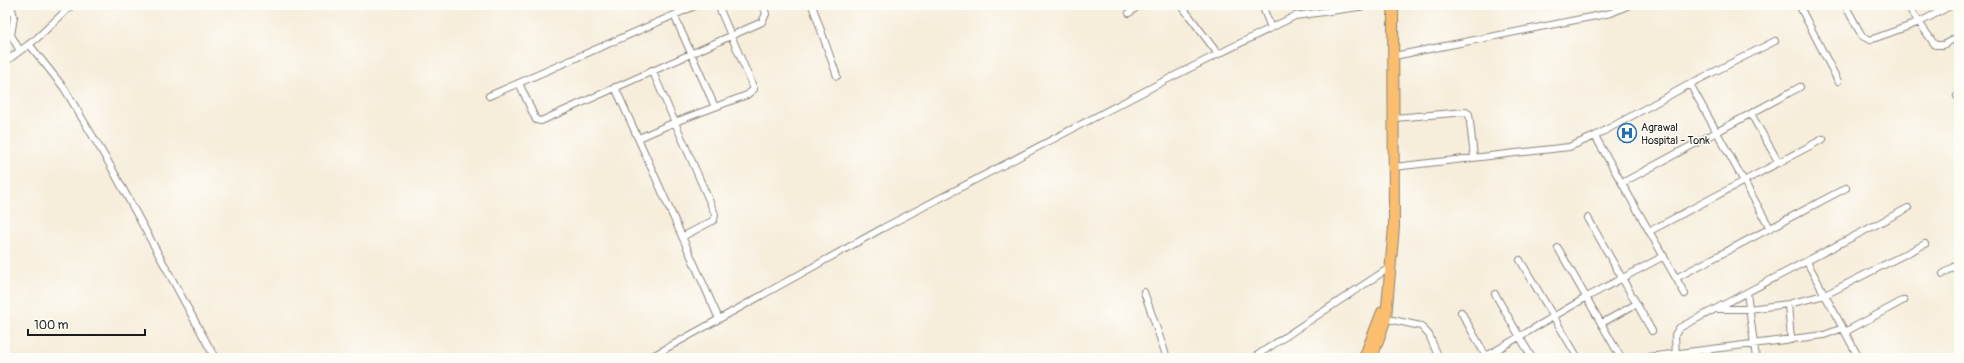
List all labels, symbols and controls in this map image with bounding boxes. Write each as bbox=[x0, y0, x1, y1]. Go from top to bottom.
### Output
place label: Agrawal Hospital - Tonk bbox=[1641, 121, 1710, 147]
hospital icon: Agrawal Hospital - Tonk bbox=[1616, 122, 1638, 144]
scale bar bbox=[28, 311, 145, 337]
text: 100 m bbox=[34, 318, 69, 333]

